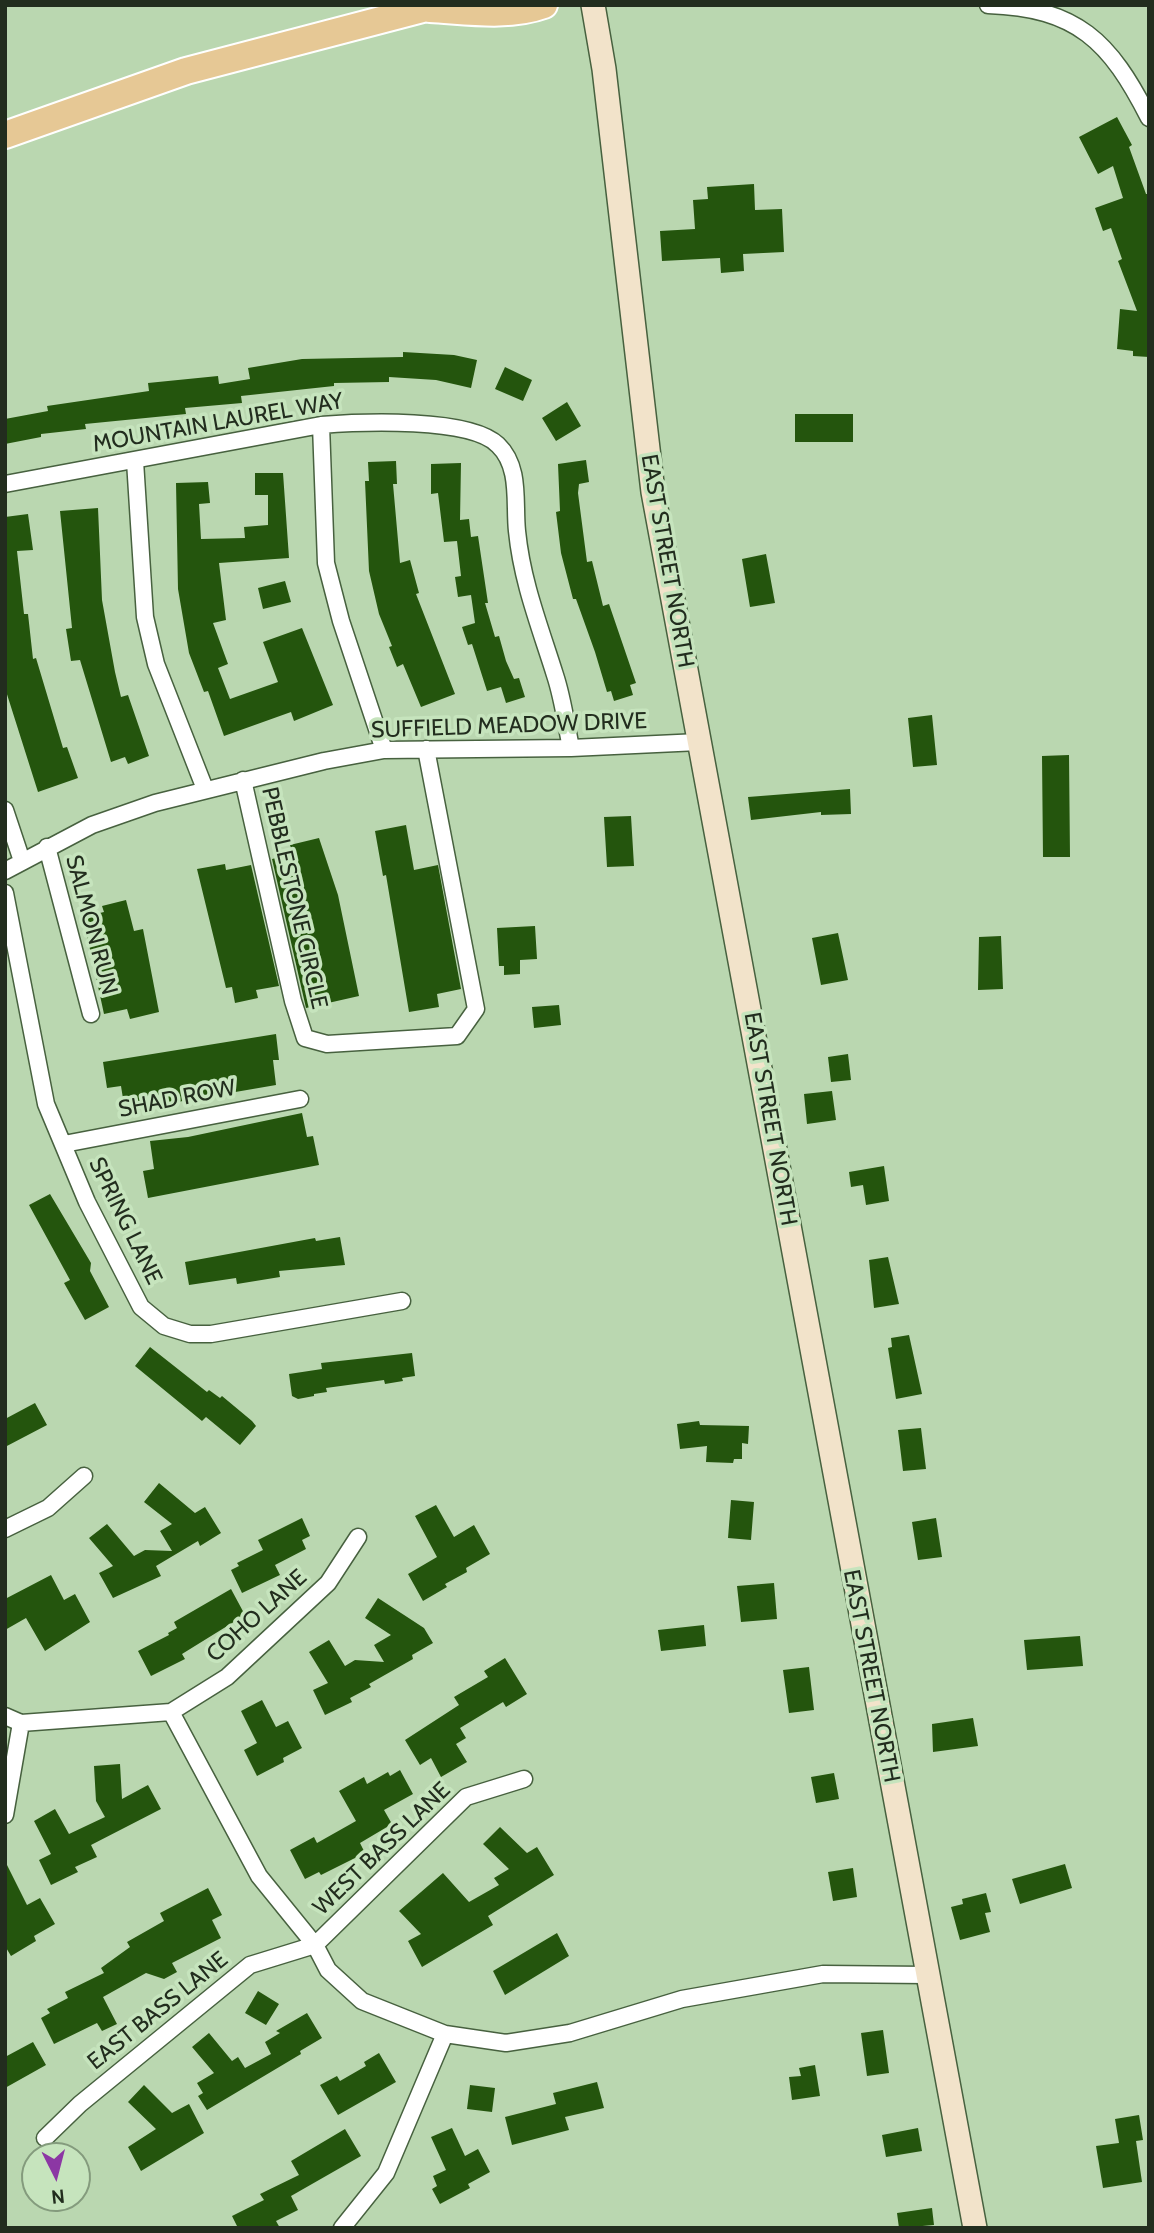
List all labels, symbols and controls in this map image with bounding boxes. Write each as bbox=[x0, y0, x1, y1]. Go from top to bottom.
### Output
street label: MOUNTAIN LAUREL WAY bbox=[91, 387, 345, 459]
street label: EAST STREET NORTH bbox=[635, 452, 699, 670]
street label: SUFFIELD MEADOW DRIVE bbox=[371, 707, 647, 745]
street label: PEBBLESTONE CIRCLE bbox=[255, 784, 333, 1012]
street label: SALMON RUN bbox=[59, 852, 123, 998]
street label: EAST STREET NORTH bbox=[738, 1010, 802, 1228]
street label: SHAD ROW bbox=[116, 1074, 238, 1124]
street label: SPRING LANE bbox=[82, 1153, 168, 1289]
street label: COHO LANE bbox=[201, 1564, 313, 1668]
street label: EAST STREET NORTH bbox=[837, 1567, 905, 1785]
street label: WEST BASS LANE bbox=[308, 1777, 456, 1921]
street label: EAST BASS LANE bbox=[82, 1946, 234, 2076]
north arrow bbox=[21, 2142, 91, 2212]
text: N bbox=[50, 2184, 66, 2209]

